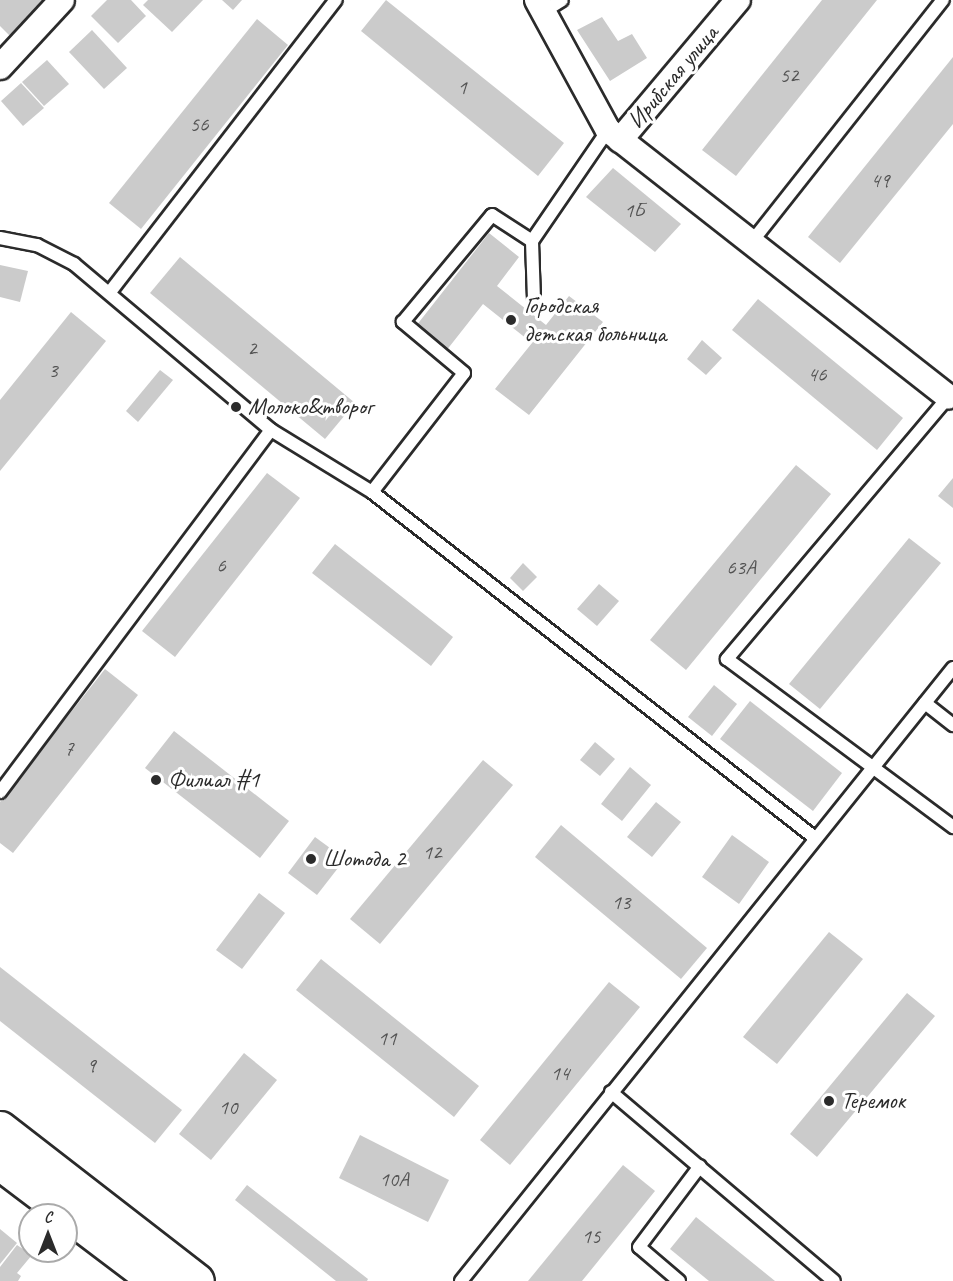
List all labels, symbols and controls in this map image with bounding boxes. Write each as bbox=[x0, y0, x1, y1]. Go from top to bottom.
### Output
street label: Ирибская улица bbox=[621, 19, 725, 135]
house number: 52 bbox=[780, 62, 798, 88]
house number: 1 bbox=[457, 74, 467, 100]
house number: 56 bbox=[190, 111, 208, 137]
house number: 49 bbox=[871, 167, 889, 193]
house number: 1Б bbox=[624, 197, 644, 223]
place label: Городская детская больница bbox=[524, 292, 666, 348]
marker: Городская детская больница bbox=[502, 311, 520, 329]
house number: 2 bbox=[247, 335, 257, 361]
house number: 3 bbox=[48, 357, 58, 383]
house number: 46 bbox=[808, 361, 826, 387]
place label: Молоко&творог bbox=[248, 393, 373, 421]
marker: Молоко&творог bbox=[229, 400, 243, 414]
house number: 6 bbox=[216, 552, 226, 578]
house number: 63А bbox=[726, 554, 756, 580]
house number: 7 bbox=[64, 735, 74, 761]
place label: Филиал #1 bbox=[168, 766, 259, 794]
marker: Филиал #1 bbox=[149, 773, 163, 787]
house number: 12 bbox=[423, 839, 441, 865]
place label: Шотода 2 bbox=[323, 845, 406, 873]
marker: Шотода 2 bbox=[304, 852, 318, 866]
house number: 13 bbox=[612, 889, 630, 915]
house number: 11 bbox=[378, 1025, 396, 1051]
house number: 9 bbox=[86, 1052, 96, 1078]
house number: 14 bbox=[551, 1060, 569, 1086]
place label: Теремок bbox=[841, 1087, 905, 1115]
house number: 10 bbox=[219, 1094, 237, 1120]
marker: Теремок bbox=[822, 1094, 836, 1108]
house number: 10А bbox=[379, 1166, 409, 1192]
north arrow bbox=[18, 1203, 78, 1263]
text: С bbox=[44, 1207, 52, 1227]
house number: 15 bbox=[582, 1223, 600, 1249]

